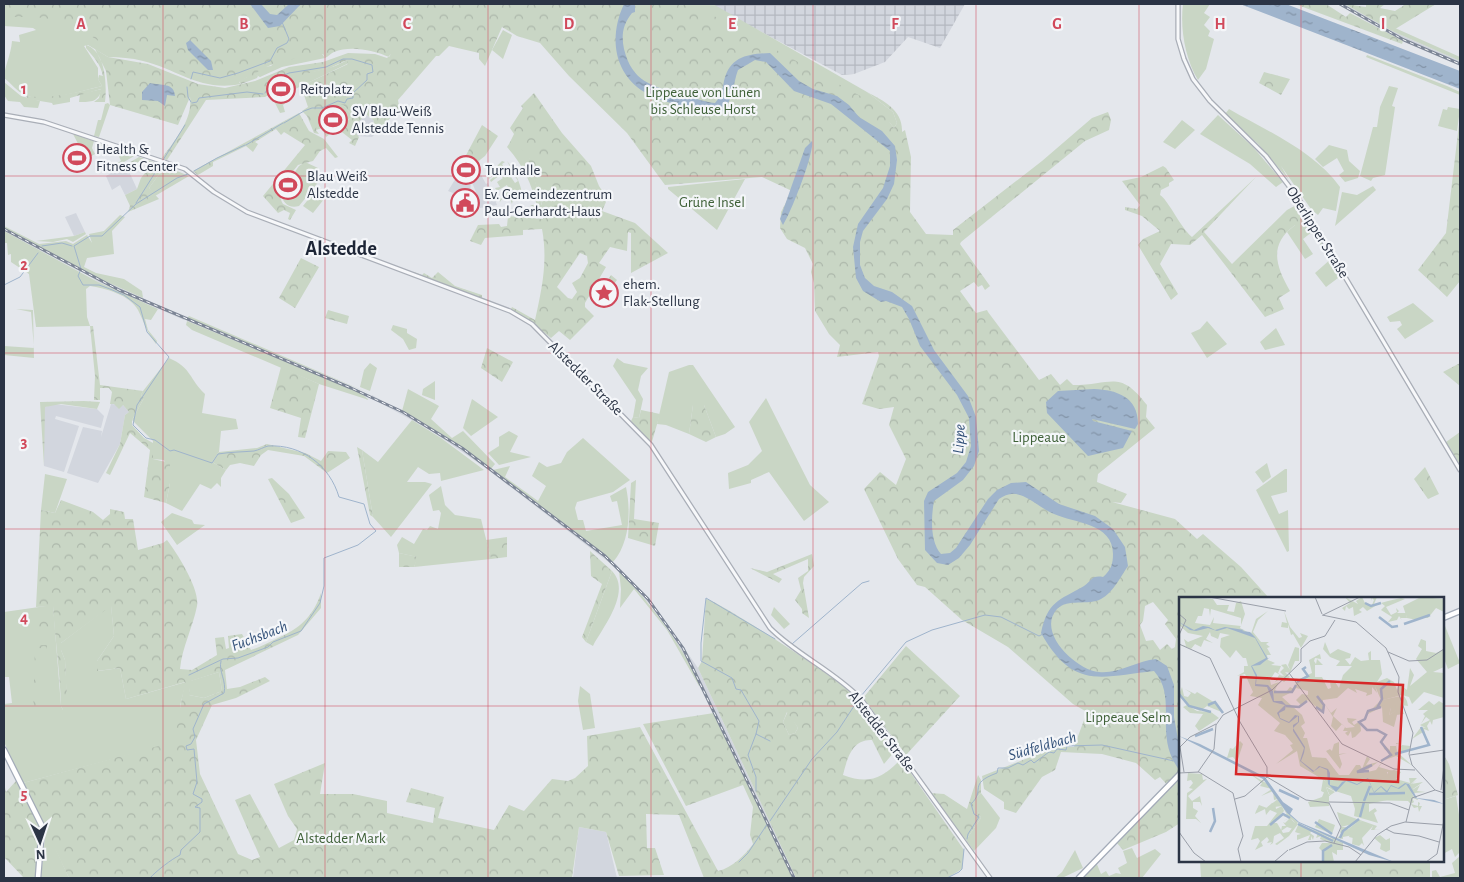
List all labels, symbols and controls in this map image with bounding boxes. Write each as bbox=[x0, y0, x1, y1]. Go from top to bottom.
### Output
text: A bbox=[76, 16, 86, 32]
text: B bbox=[239, 16, 249, 32]
text: C bbox=[403, 16, 412, 32]
text: D bbox=[564, 16, 575, 32]
text: E bbox=[728, 16, 736, 32]
text: F bbox=[891, 16, 899, 32]
text: G bbox=[1052, 16, 1062, 32]
text: H bbox=[1214, 16, 1226, 32]
text: I bbox=[1381, 16, 1385, 32]
sports icon: Reitplatz bbox=[266, 74, 296, 104]
text: 1 bbox=[21, 81, 27, 97]
place label: Reitplatz bbox=[300, 82, 352, 97]
park label: Lippeaue von Lünen bis Schleuse Horst bbox=[645, 85, 761, 117]
place label: SV Blau-Weiß Alstedde Tennis bbox=[352, 104, 444, 136]
sports icon: SV Blau-Weiß Alstedde Tennis bbox=[318, 105, 348, 135]
place label: Health & Fitness Center bbox=[96, 142, 178, 174]
sports icon: Health & Fitness Center bbox=[62, 143, 92, 173]
sports icon: Turnhalle bbox=[451, 155, 481, 185]
place label: Turnhalle bbox=[485, 163, 540, 178]
place label: Blau Weiß Alstedde bbox=[307, 169, 368, 201]
sports icon: Blau Weiß Alstedde bbox=[273, 170, 303, 200]
street label: Oberlipper Straße bbox=[1284, 184, 1352, 281]
place label: Ev. Gemeindezentrum Paul-Gerhardt-Haus bbox=[484, 187, 612, 219]
public building icon: Ev. Gemeindezentrum Paul-Gerhardt-Haus bbox=[450, 188, 480, 218]
park label: Grüne Insel bbox=[679, 195, 745, 210]
district label: Alstedde bbox=[305, 239, 377, 259]
text: 2 bbox=[20, 257, 28, 273]
place label: ehem. Flak-Stellung bbox=[623, 277, 700, 309]
place icon: ehem. Flak-Stellung bbox=[589, 278, 619, 308]
street label: Alstedder Straße bbox=[546, 338, 626, 418]
water label: Lippe bbox=[950, 424, 969, 455]
park label: Lippeaue bbox=[1012, 430, 1066, 445]
text: 3 bbox=[21, 434, 28, 450]
inset map bbox=[1179, 597, 1444, 862]
text: 4 bbox=[20, 610, 28, 626]
water label: Fuchsbach bbox=[229, 618, 290, 654]
street label: Alstedder Straße bbox=[846, 688, 918, 775]
park label: Lippeaue Selm bbox=[1085, 710, 1171, 725]
water label: Südfeldbach bbox=[1006, 729, 1078, 763]
text: 5 bbox=[21, 786, 28, 802]
north arrow bbox=[15, 817, 65, 867]
park label: Alstedder Mark bbox=[296, 831, 386, 846]
text: N bbox=[35, 847, 46, 861]

